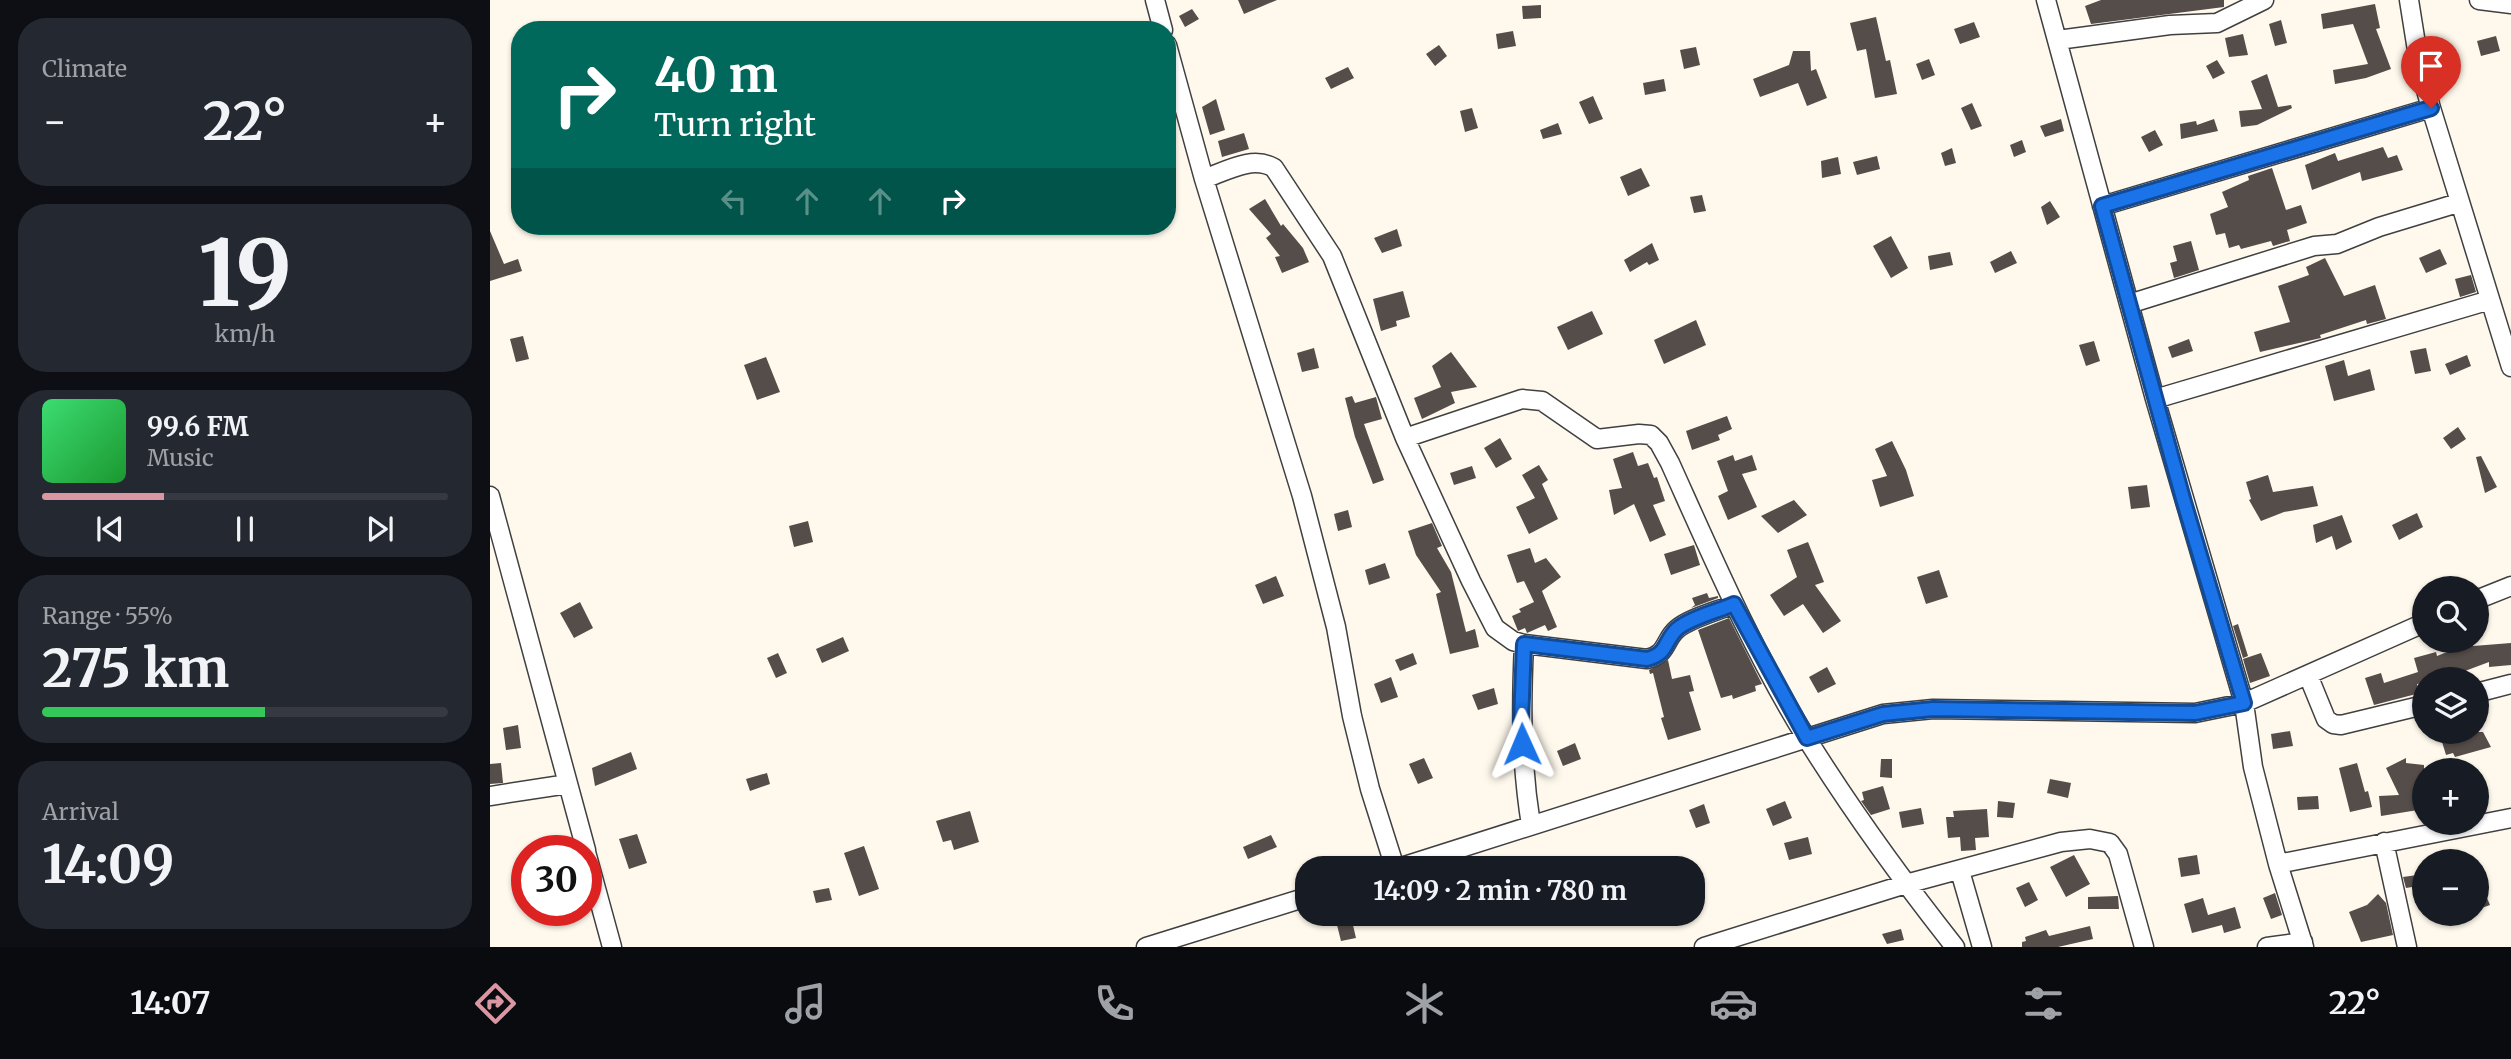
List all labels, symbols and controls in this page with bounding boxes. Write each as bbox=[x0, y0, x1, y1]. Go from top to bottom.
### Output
pin bbox=[2401, 36, 2461, 108]
text: 40 m bbox=[654, 44, 778, 105]
icon: arrive bbox=[2412, 47, 2450, 85]
icon: right bbox=[539, 49, 630, 140]
text: Climate bbox=[42, 54, 127, 83]
text: 22° bbox=[203, 89, 287, 154]
text: − bbox=[42, 98, 67, 145]
text: + bbox=[423, 98, 448, 145]
text: Turn right bbox=[654, 105, 816, 145]
icon: left bbox=[715, 182, 753, 220]
icon: ahead bbox=[788, 182, 826, 220]
icon: ahead bbox=[861, 182, 899, 220]
icon: right bbox=[934, 182, 972, 220]
text: 19 bbox=[198, 216, 292, 331]
text: km/h bbox=[215, 319, 275, 348]
text: 99.6 FM bbox=[147, 410, 249, 443]
text: Music bbox=[147, 443, 214, 472]
icon: previous bbox=[91, 510, 129, 548]
icon: pause bbox=[226, 510, 264, 548]
icon: next bbox=[361, 510, 399, 548]
map controls bbox=[2412, 576, 2489, 926]
button: search bbox=[2412, 576, 2489, 653]
text: Range · 55% bbox=[42, 601, 173, 630]
text: 275 km bbox=[42, 636, 229, 701]
button: layers bbox=[2412, 667, 2489, 744]
position arrow bbox=[1485, 707, 1559, 781]
button: + bbox=[2412, 758, 2489, 835]
text: Arrival bbox=[42, 797, 119, 826]
text: 14:09 bbox=[42, 832, 174, 897]
speed limit sign: 30 bbox=[511, 835, 602, 926]
button: − bbox=[2412, 849, 2489, 926]
text: 14:09 · 2 min · 780 m bbox=[1373, 874, 1627, 907]
icon: directions bbox=[471, 979, 520, 1028]
icon: music bbox=[781, 979, 830, 1028]
icon: phone bbox=[1090, 979, 1139, 1028]
icon: climate bbox=[1400, 979, 1449, 1028]
icon: car bbox=[1709, 979, 1758, 1028]
icon: filters bbox=[2019, 979, 2068, 1028]
text: 14:07 bbox=[130, 983, 210, 1023]
text: 22° bbox=[2329, 983, 2381, 1023]

